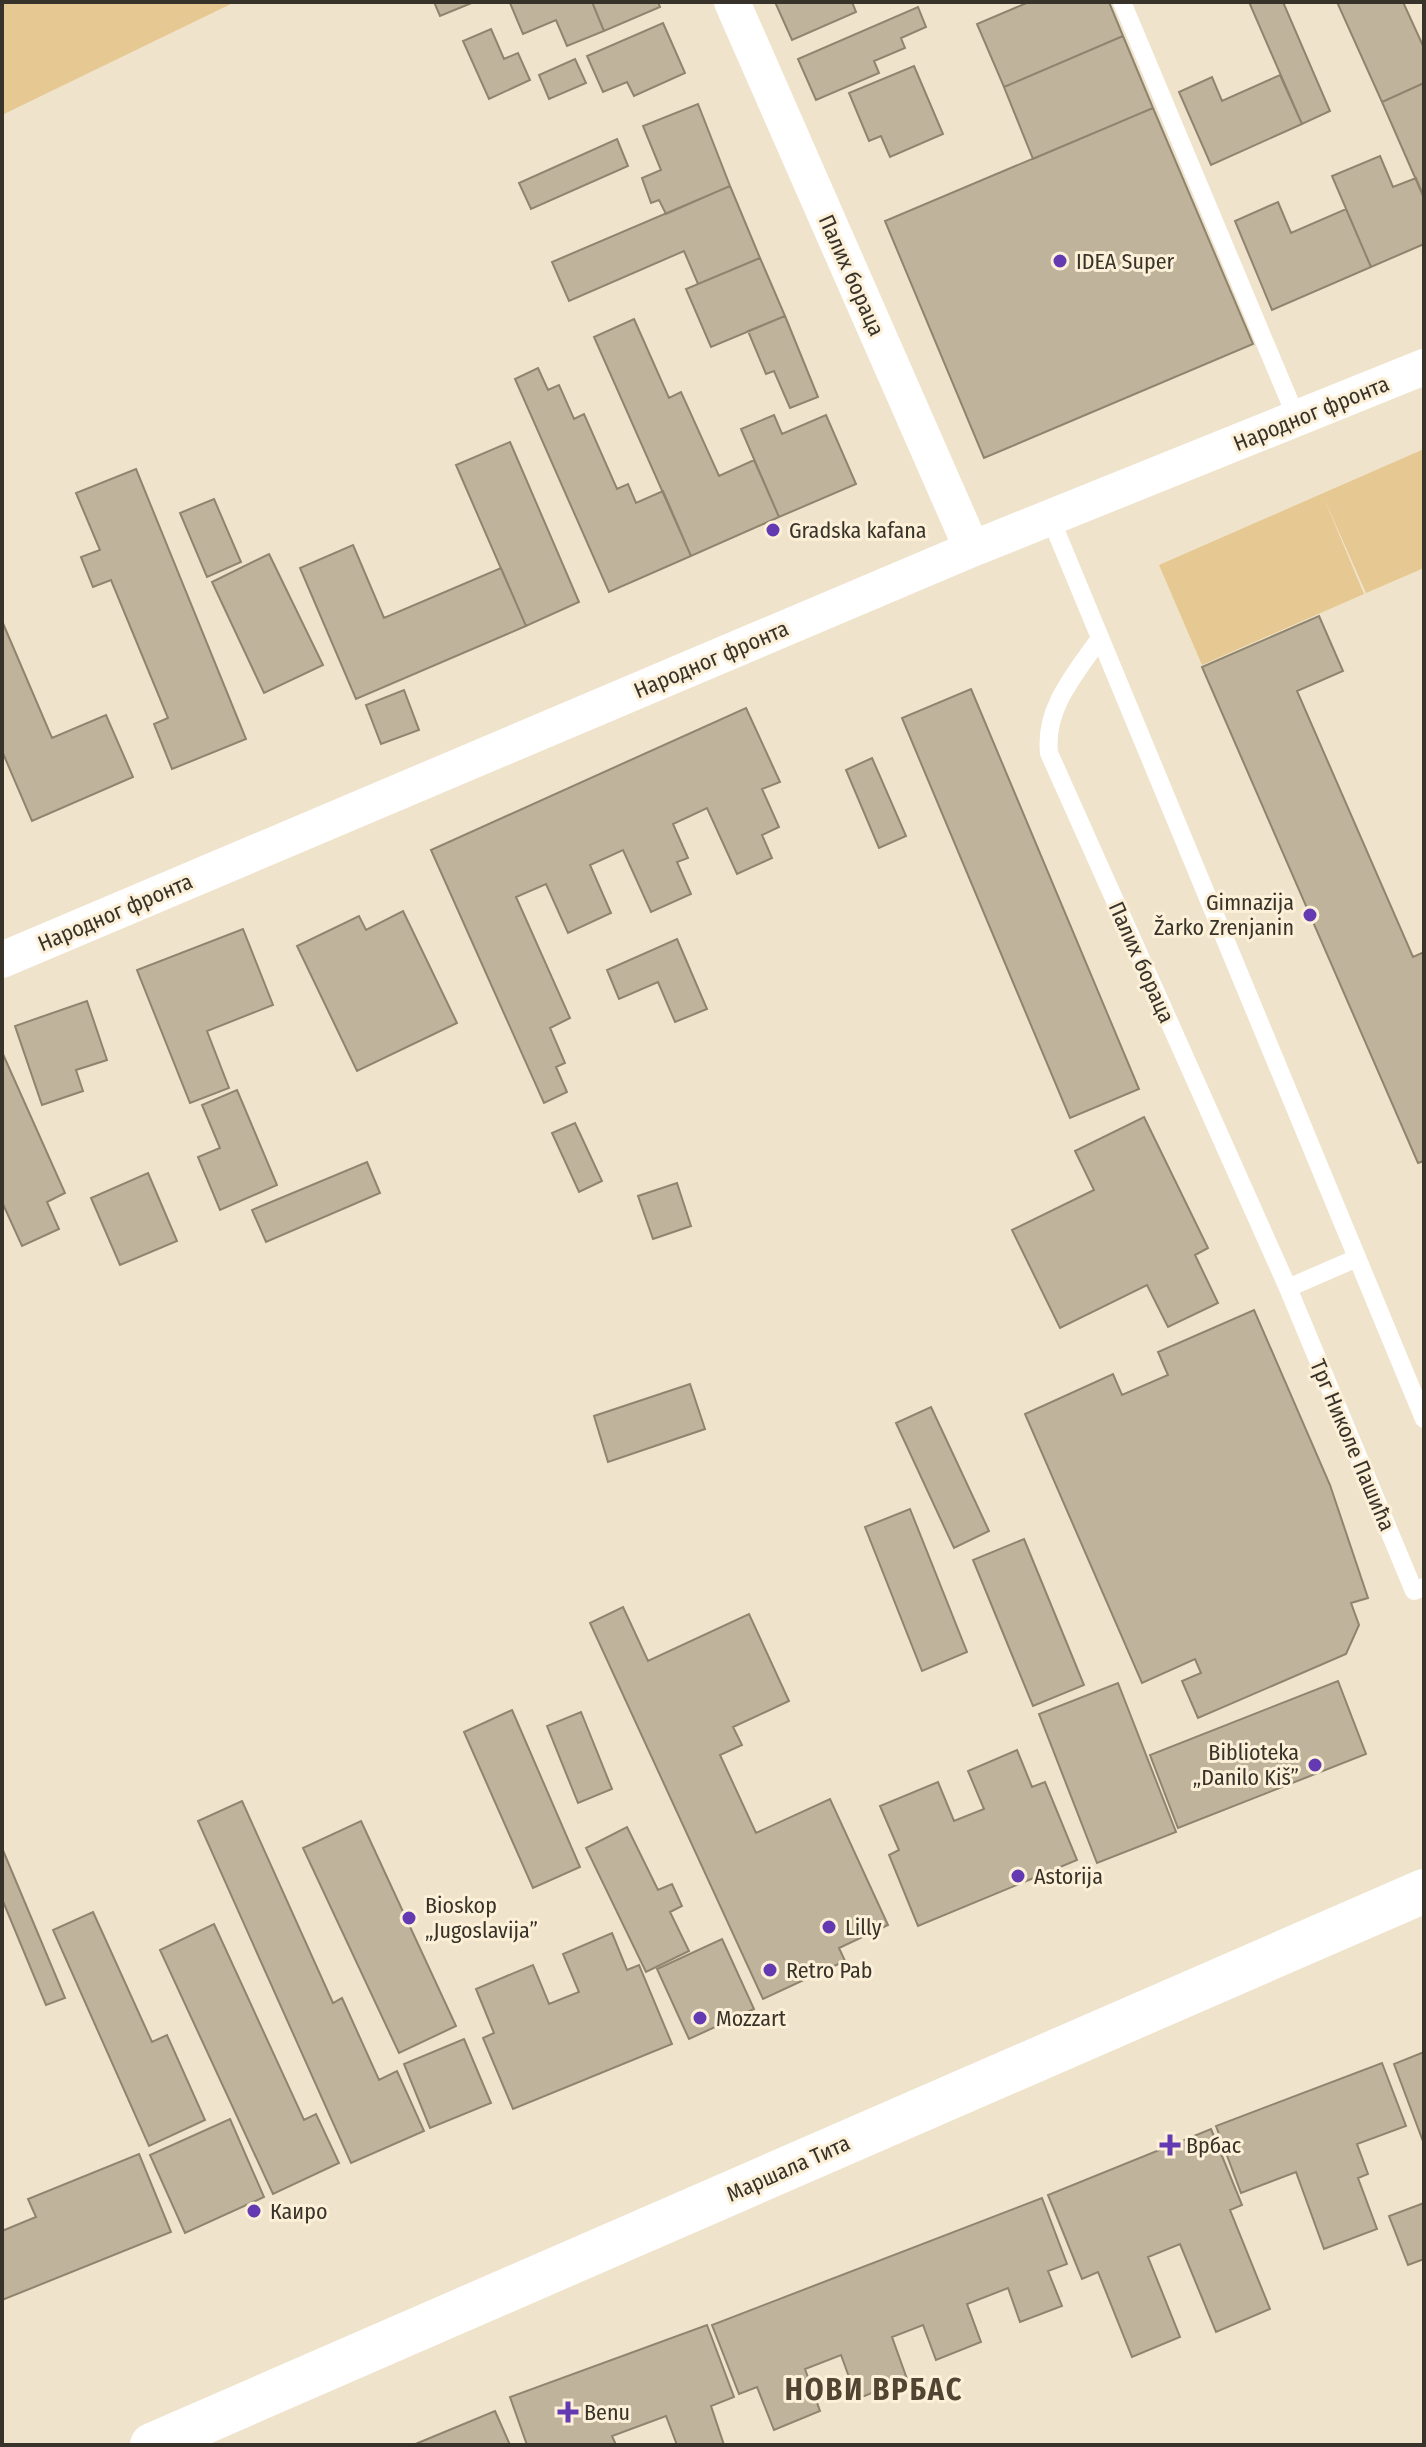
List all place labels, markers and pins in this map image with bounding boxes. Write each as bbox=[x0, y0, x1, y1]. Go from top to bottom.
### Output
place label: IDEA Super bbox=[1076, 248, 1175, 275]
marker: IDEA Super bbox=[1051, 252, 1069, 270]
place label: Gradska kafana bbox=[789, 517, 927, 544]
marker: Gradska kafana bbox=[764, 521, 782, 539]
place label: Gimnazija Žarko Zrenjanin bbox=[1154, 889, 1294, 941]
marker: Gimnazija Žarko Zrenjanin bbox=[1301, 906, 1319, 924]
place label: Biblioteka „Danilo Kiš” bbox=[1193, 1739, 1299, 1791]
marker: Biblioteka „Danilo Kiš” bbox=[1306, 1756, 1324, 1774]
place label: Astorija bbox=[1034, 1863, 1103, 1890]
marker: Astorija bbox=[1009, 1867, 1027, 1885]
place label: Bioskop „Jugoslavija” bbox=[425, 1892, 538, 1944]
marker: Bioskop „Jugoslavija” bbox=[400, 1909, 418, 1927]
place label: Lilly bbox=[845, 1914, 882, 1941]
marker: Lilly bbox=[820, 1918, 838, 1936]
place label: Retro Pab bbox=[786, 1957, 872, 1984]
marker: Retro Pab bbox=[761, 1961, 779, 1979]
place label: Mozzart bbox=[716, 2005, 787, 2032]
marker: Mozzart bbox=[691, 2009, 709, 2027]
place label: Врбас bbox=[1186, 2132, 1242, 2159]
marker: Врбас bbox=[1161, 2136, 1179, 2154]
place label: Каиро bbox=[270, 2198, 327, 2225]
marker: Каиро bbox=[245, 2202, 263, 2220]
place label: Benu bbox=[584, 2399, 630, 2426]
marker: Benu bbox=[559, 2403, 577, 2421]

